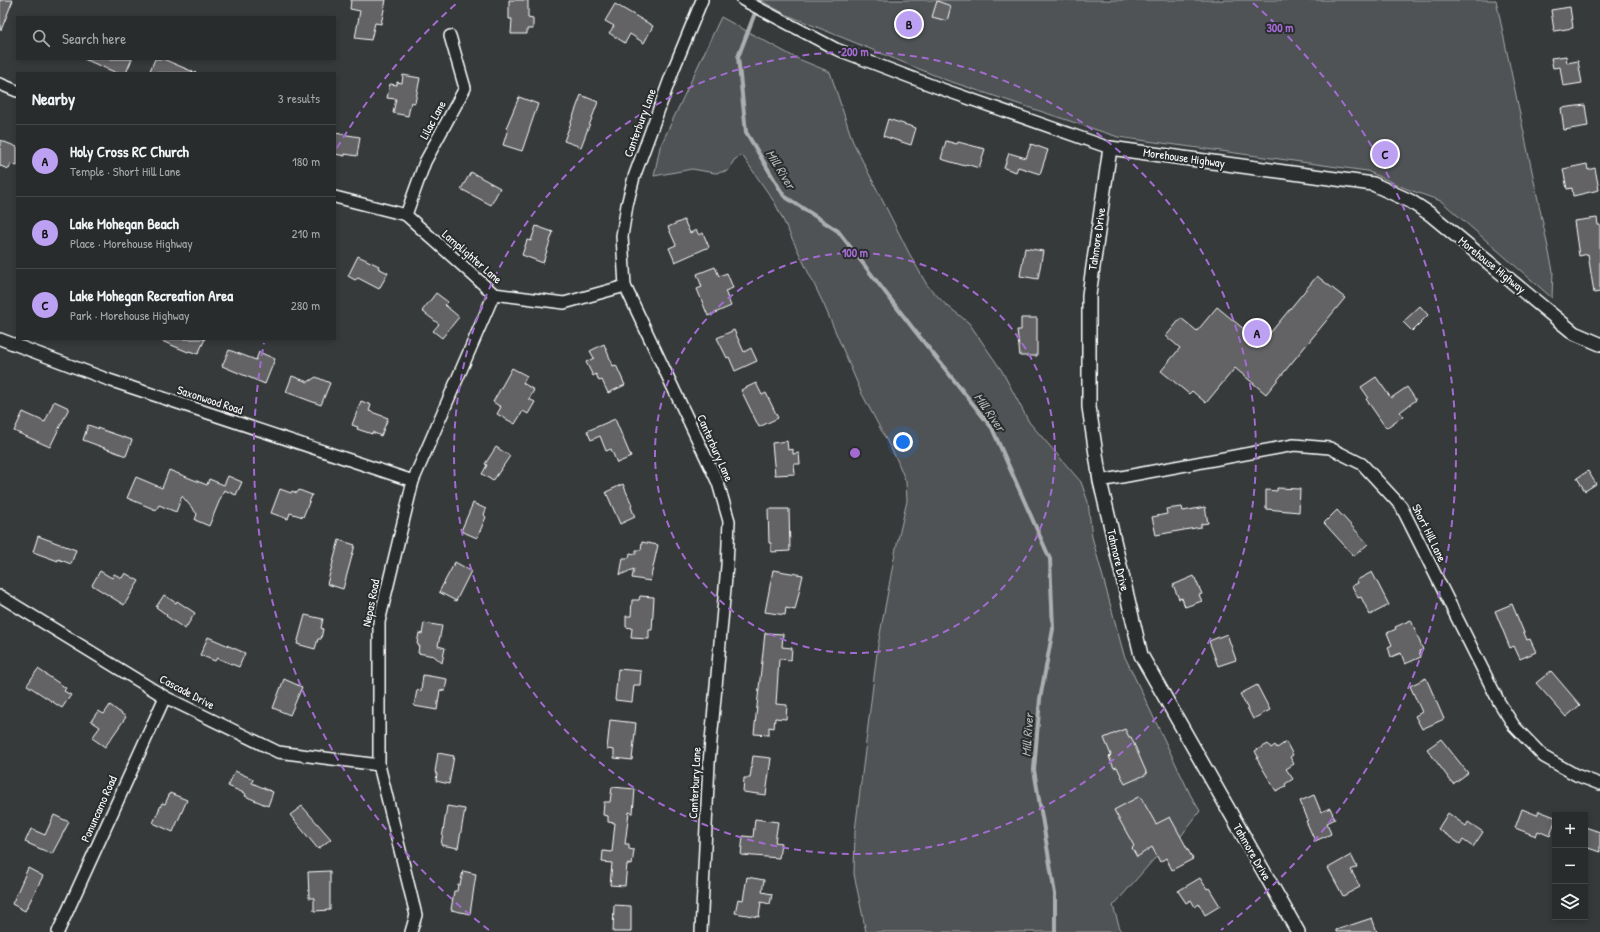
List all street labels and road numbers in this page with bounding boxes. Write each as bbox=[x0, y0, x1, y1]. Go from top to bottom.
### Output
street label: Canterbury Lane bbox=[619, 86, 660, 159]
street label: Lilac Lane bbox=[415, 97, 450, 142]
street label: Morehouse Highway bbox=[1142, 143, 1226, 172]
street label: Tahmore Drive bbox=[1084, 206, 1109, 271]
street label: Lamplighter Lane bbox=[439, 226, 506, 288]
street label: Morehouse Highway bbox=[1455, 232, 1530, 297]
street label: Saxonwood Road bbox=[175, 381, 246, 418]
street label: Canterbury Lane bbox=[693, 412, 738, 484]
street label: Short Hill Lane bbox=[1408, 501, 1451, 565]
street label: Tahmore Drive bbox=[1103, 527, 1134, 593]
street label: Nepas Road bbox=[358, 577, 383, 628]
street label: Cascade Drive bbox=[157, 670, 218, 713]
street label: Canterbury Lane bbox=[684, 746, 705, 819]
street label: Ponuncamo Road bbox=[76, 773, 121, 845]
street label: Tahmore Drive bbox=[1229, 820, 1276, 884]

